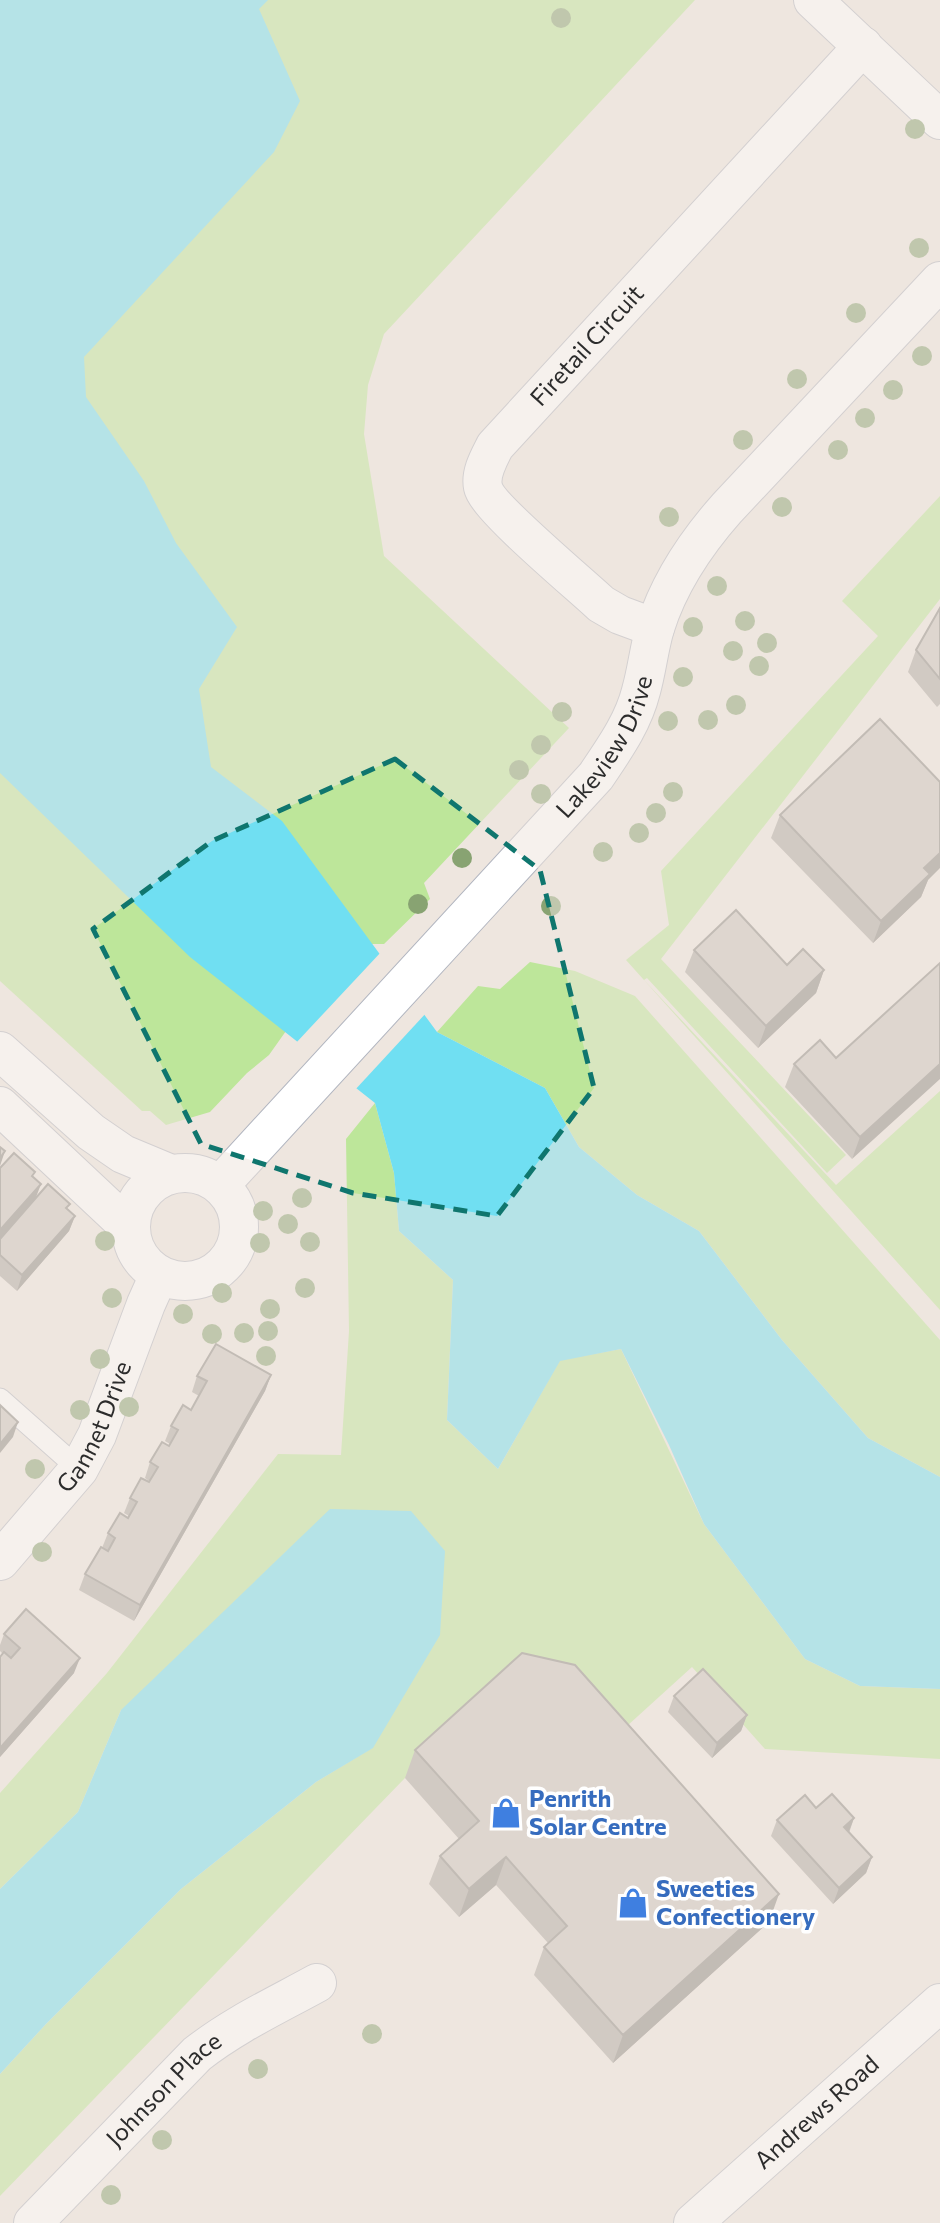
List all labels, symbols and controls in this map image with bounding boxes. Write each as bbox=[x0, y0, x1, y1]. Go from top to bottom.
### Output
street label: Firetail Circuit bbox=[523, 278, 649, 411]
street label: Lakeview Drive bbox=[549, 673, 657, 823]
street label: Gannet Drive bbox=[50, 1357, 136, 1498]
place label: Penrith Solar Centre bbox=[529, 1783, 667, 1840]
shop icon: Penrith Solar Centre bbox=[489, 1796, 523, 1830]
place label: Sweeties Confectionery bbox=[656, 1873, 815, 1930]
shop icon: Sweeties Confectionery bbox=[616, 1886, 650, 1920]
street label: Johnson Place bbox=[99, 2025, 226, 2152]
street label: Andrews Road bbox=[748, 2049, 884, 2174]

